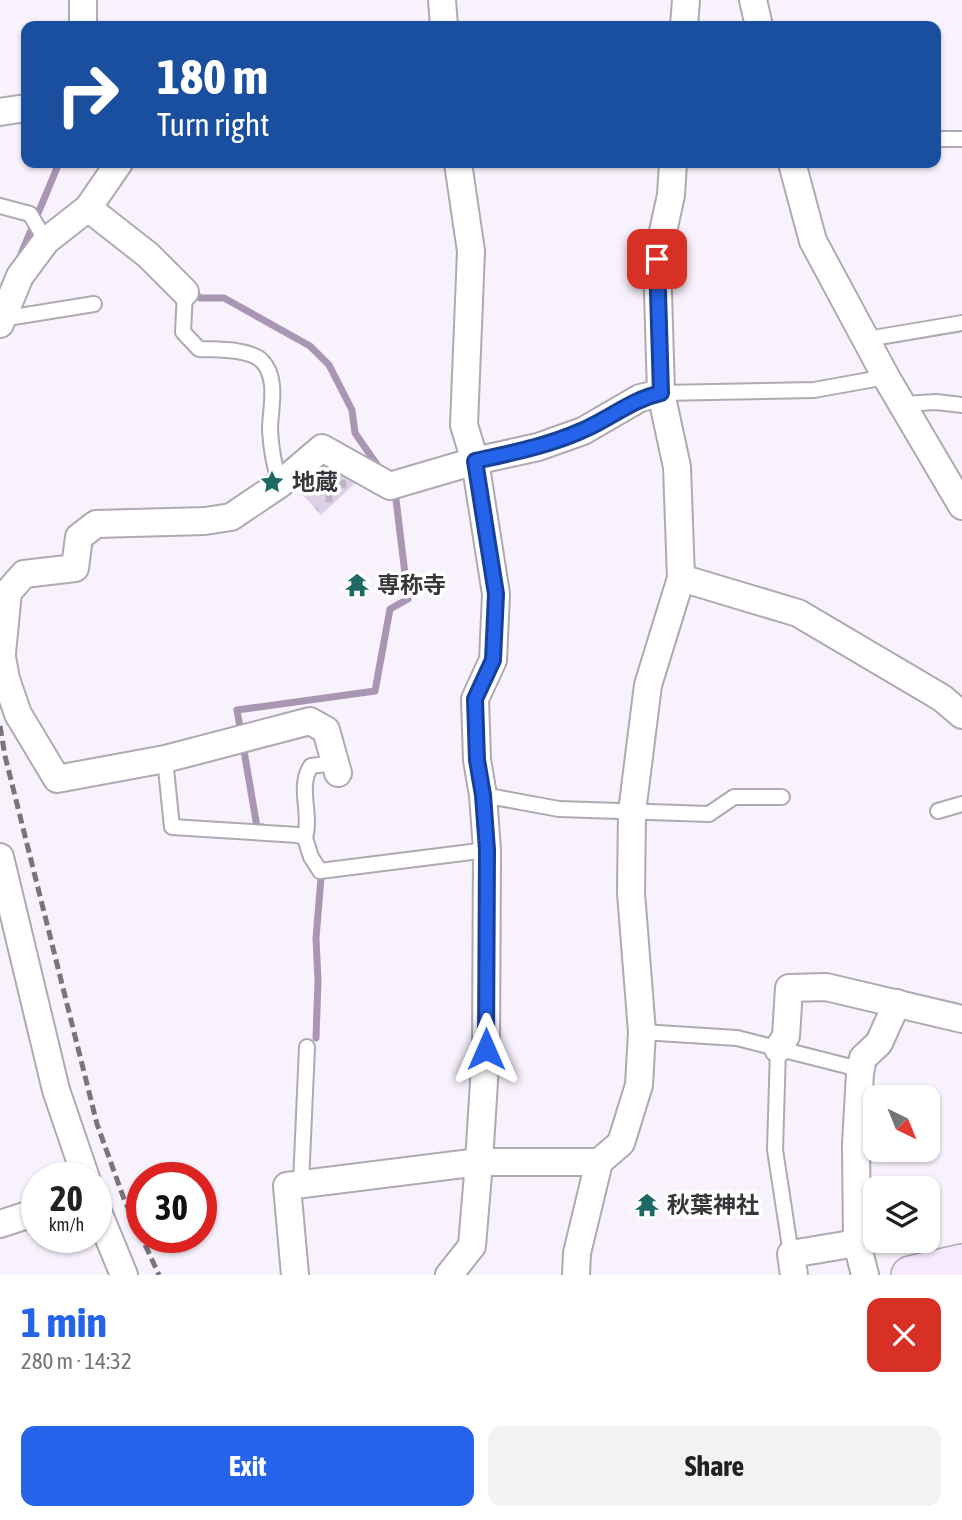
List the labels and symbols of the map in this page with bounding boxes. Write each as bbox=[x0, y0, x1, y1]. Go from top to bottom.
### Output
pin bbox=[627, 229, 687, 289]
place icon: 地蔵 bbox=[258, 468, 286, 496]
place label: 地蔵 bbox=[292, 469, 338, 495]
temple icon: 専称寺 bbox=[343, 571, 371, 599]
place label: 専称寺 bbox=[377, 572, 446, 598]
position arrow bbox=[449, 1012, 523, 1086]
north arrow bbox=[863, 1085, 940, 1162]
speed limit sign: 30 bbox=[126, 1162, 217, 1253]
temple icon: 秋葉神社 bbox=[633, 1191, 661, 1219]
place label: 秋葉神社 bbox=[667, 1192, 759, 1218]

